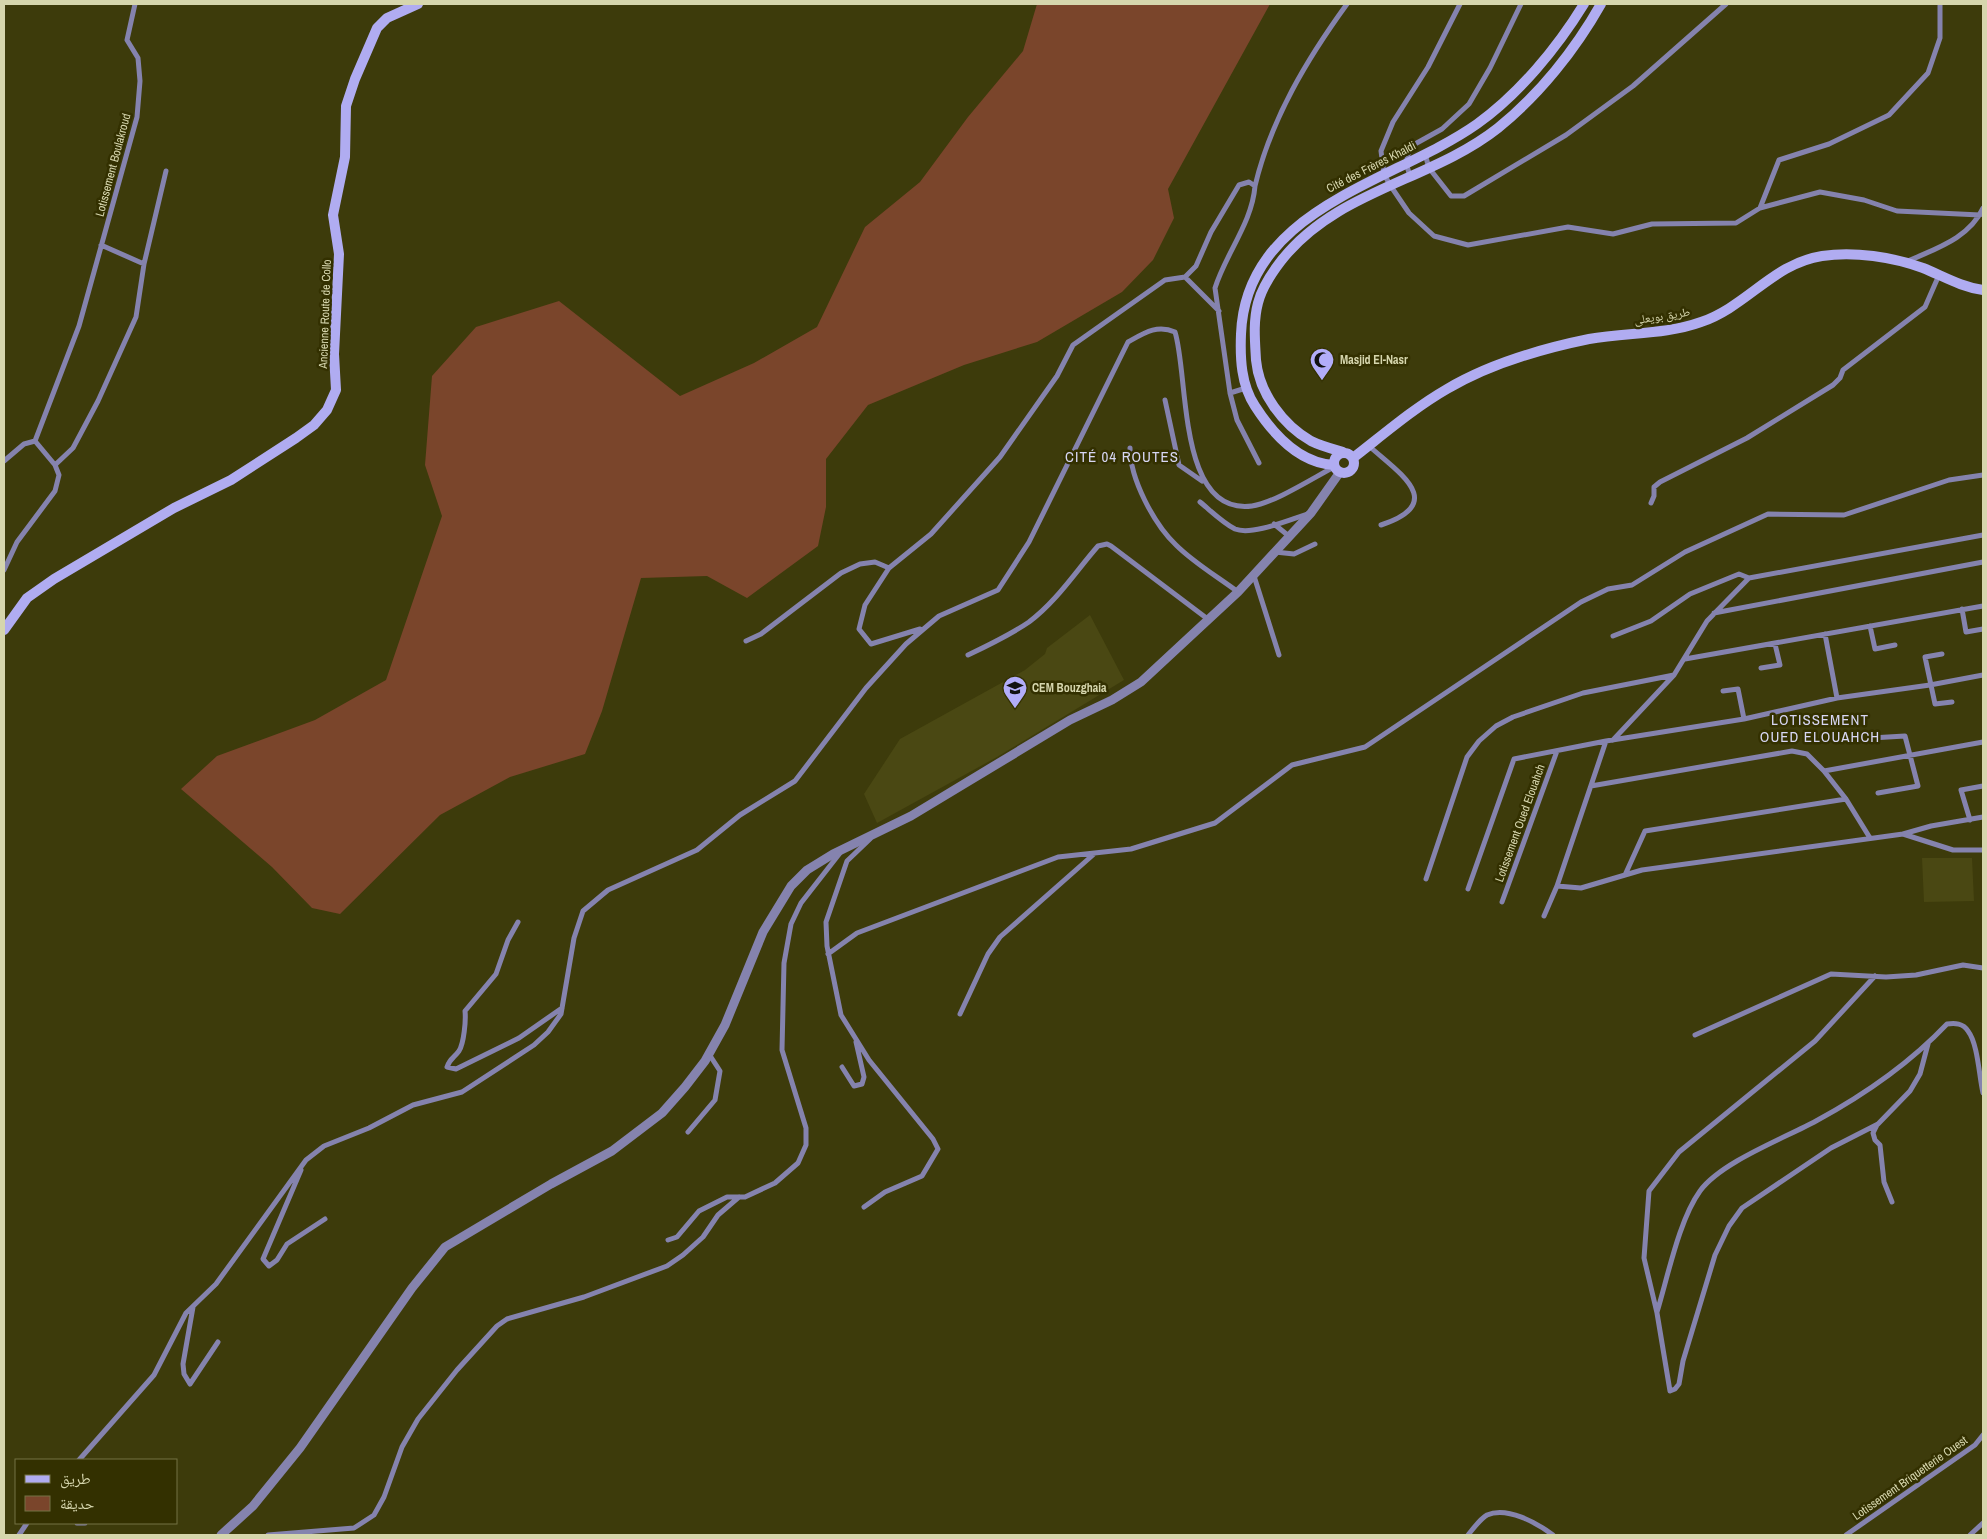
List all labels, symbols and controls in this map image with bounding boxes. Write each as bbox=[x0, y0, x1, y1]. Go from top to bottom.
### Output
street label: Lotissement Boulakroud bbox=[92, 112, 134, 218]
street label: Cité des Frères Khaldi bbox=[1324, 138, 1418, 196]
street label: Ancienne Route de Collo bbox=[315, 259, 335, 370]
street label: طريق بويعلى bbox=[1633, 304, 1691, 328]
mosque icon: Masjid El-Nasr bbox=[1309, 347, 1335, 381]
place label: Masjid El-Nasr bbox=[1340, 352, 1408, 368]
district label: CITÉ 04 ROUTES bbox=[1065, 446, 1179, 467]
school or university icon: CEM Bouzghaia bbox=[1002, 675, 1028, 709]
place label: CEM Bouzghaia bbox=[1032, 680, 1107, 696]
district label: LOTISSEMENT OUED ELOUAHCH bbox=[1760, 709, 1880, 747]
street label: Lotissement Oued Elouahch bbox=[1491, 762, 1549, 884]
street label: Lotissement Briquetterie Ouest bbox=[1849, 1432, 1971, 1524]
legend bbox=[15, 1459, 178, 1524]
text: طريق bbox=[60, 1468, 91, 1489]
text: حديقة bbox=[60, 1493, 95, 1514]

